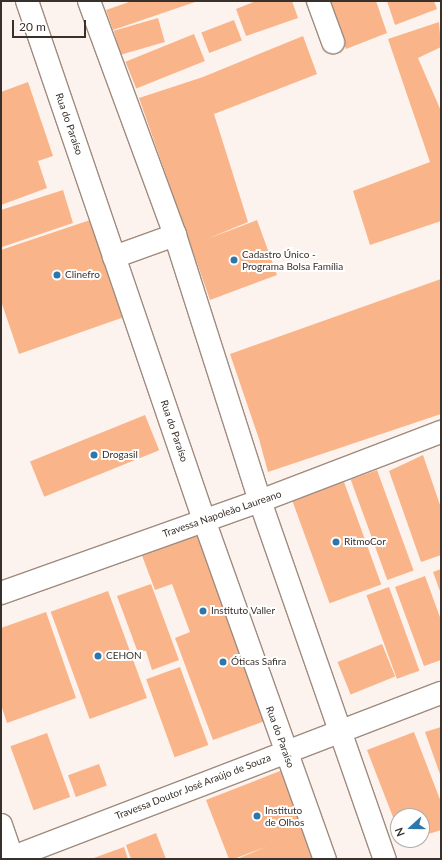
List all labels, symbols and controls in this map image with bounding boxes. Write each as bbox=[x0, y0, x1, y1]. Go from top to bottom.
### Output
scale bar bbox=[14, 12, 88, 38]
text: 20 m bbox=[19, 19, 46, 34]
street label: Rua do Paraíso bbox=[53, 91, 85, 157]
place label: Cadastro Único - Programa Bolsa Família bbox=[242, 248, 343, 272]
marker: Cadastro Único - Programa Bolsa Família bbox=[229, 255, 239, 265]
place label: Clinefro bbox=[65, 269, 100, 281]
marker: Clinefro bbox=[52, 270, 62, 280]
street label: Rua do Paraíso bbox=[158, 398, 190, 464]
place label: Drogasil bbox=[102, 449, 138, 461]
marker: Drogasil bbox=[89, 450, 99, 460]
street label: Travessa Napoleão Laureano bbox=[161, 488, 283, 540]
place label: RitmoCor bbox=[344, 536, 386, 548]
marker: RitmoCor bbox=[331, 537, 341, 547]
place label: Instituto Valler bbox=[211, 605, 275, 617]
marker: Instituto Valler bbox=[198, 606, 208, 616]
place label: CEHON bbox=[106, 650, 142, 662]
marker: CEHON bbox=[93, 651, 103, 661]
place label: Óticas Safira bbox=[231, 656, 286, 668]
marker: Óticas Safira bbox=[218, 657, 228, 667]
street label: Rua do Paraíso bbox=[263, 705, 297, 769]
street label: Travessa Doutor José Araújo de Souza bbox=[113, 751, 273, 823]
place label: Instituto de Olhos bbox=[265, 804, 304, 828]
north arrow bbox=[390, 808, 430, 848]
marker: Instituto de Olhos bbox=[252, 811, 262, 821]
text: N bbox=[392, 826, 407, 838]

